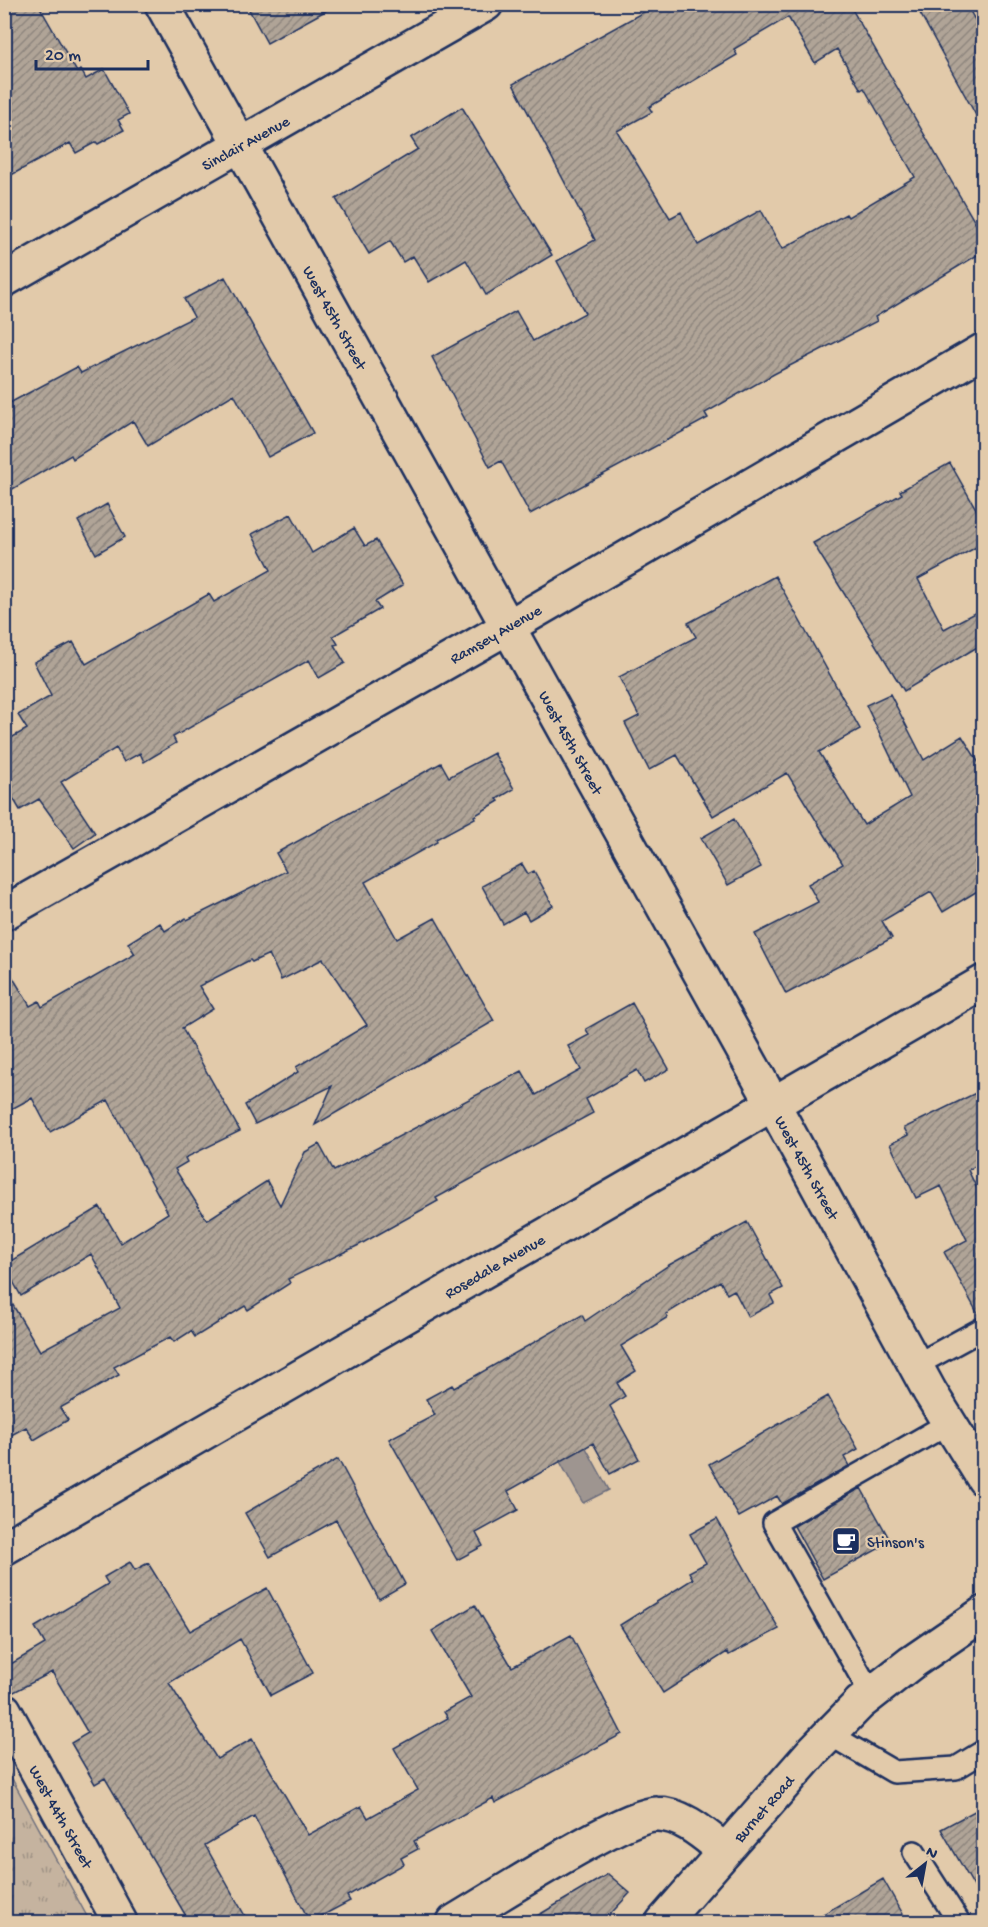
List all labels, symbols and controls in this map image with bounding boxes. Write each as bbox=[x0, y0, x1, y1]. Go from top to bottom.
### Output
scale bar bbox=[36, 33, 148, 71]
text: 20 m bbox=[45, 46, 81, 67]
street label: Sinclair Avenue bbox=[200, 113, 295, 177]
street label: West 45th Street bbox=[297, 264, 370, 375]
street label: Ramsey Avenue bbox=[448, 602, 547, 670]
street label: West 45th Street bbox=[533, 689, 606, 800]
street label: West 45th Street bbox=[769, 1114, 842, 1225]
street label: Rosedale Avenue bbox=[442, 1231, 550, 1304]
cafe icon: Stinson's bbox=[830, 1525, 862, 1557]
place label: Stinson's bbox=[867, 1535, 925, 1554]
street label: West 44th Street bbox=[23, 1763, 96, 1874]
street label: Burnet Road bbox=[731, 1772, 801, 1848]
north arrow bbox=[895, 1834, 955, 1894]
text: N bbox=[922, 1843, 941, 1865]

